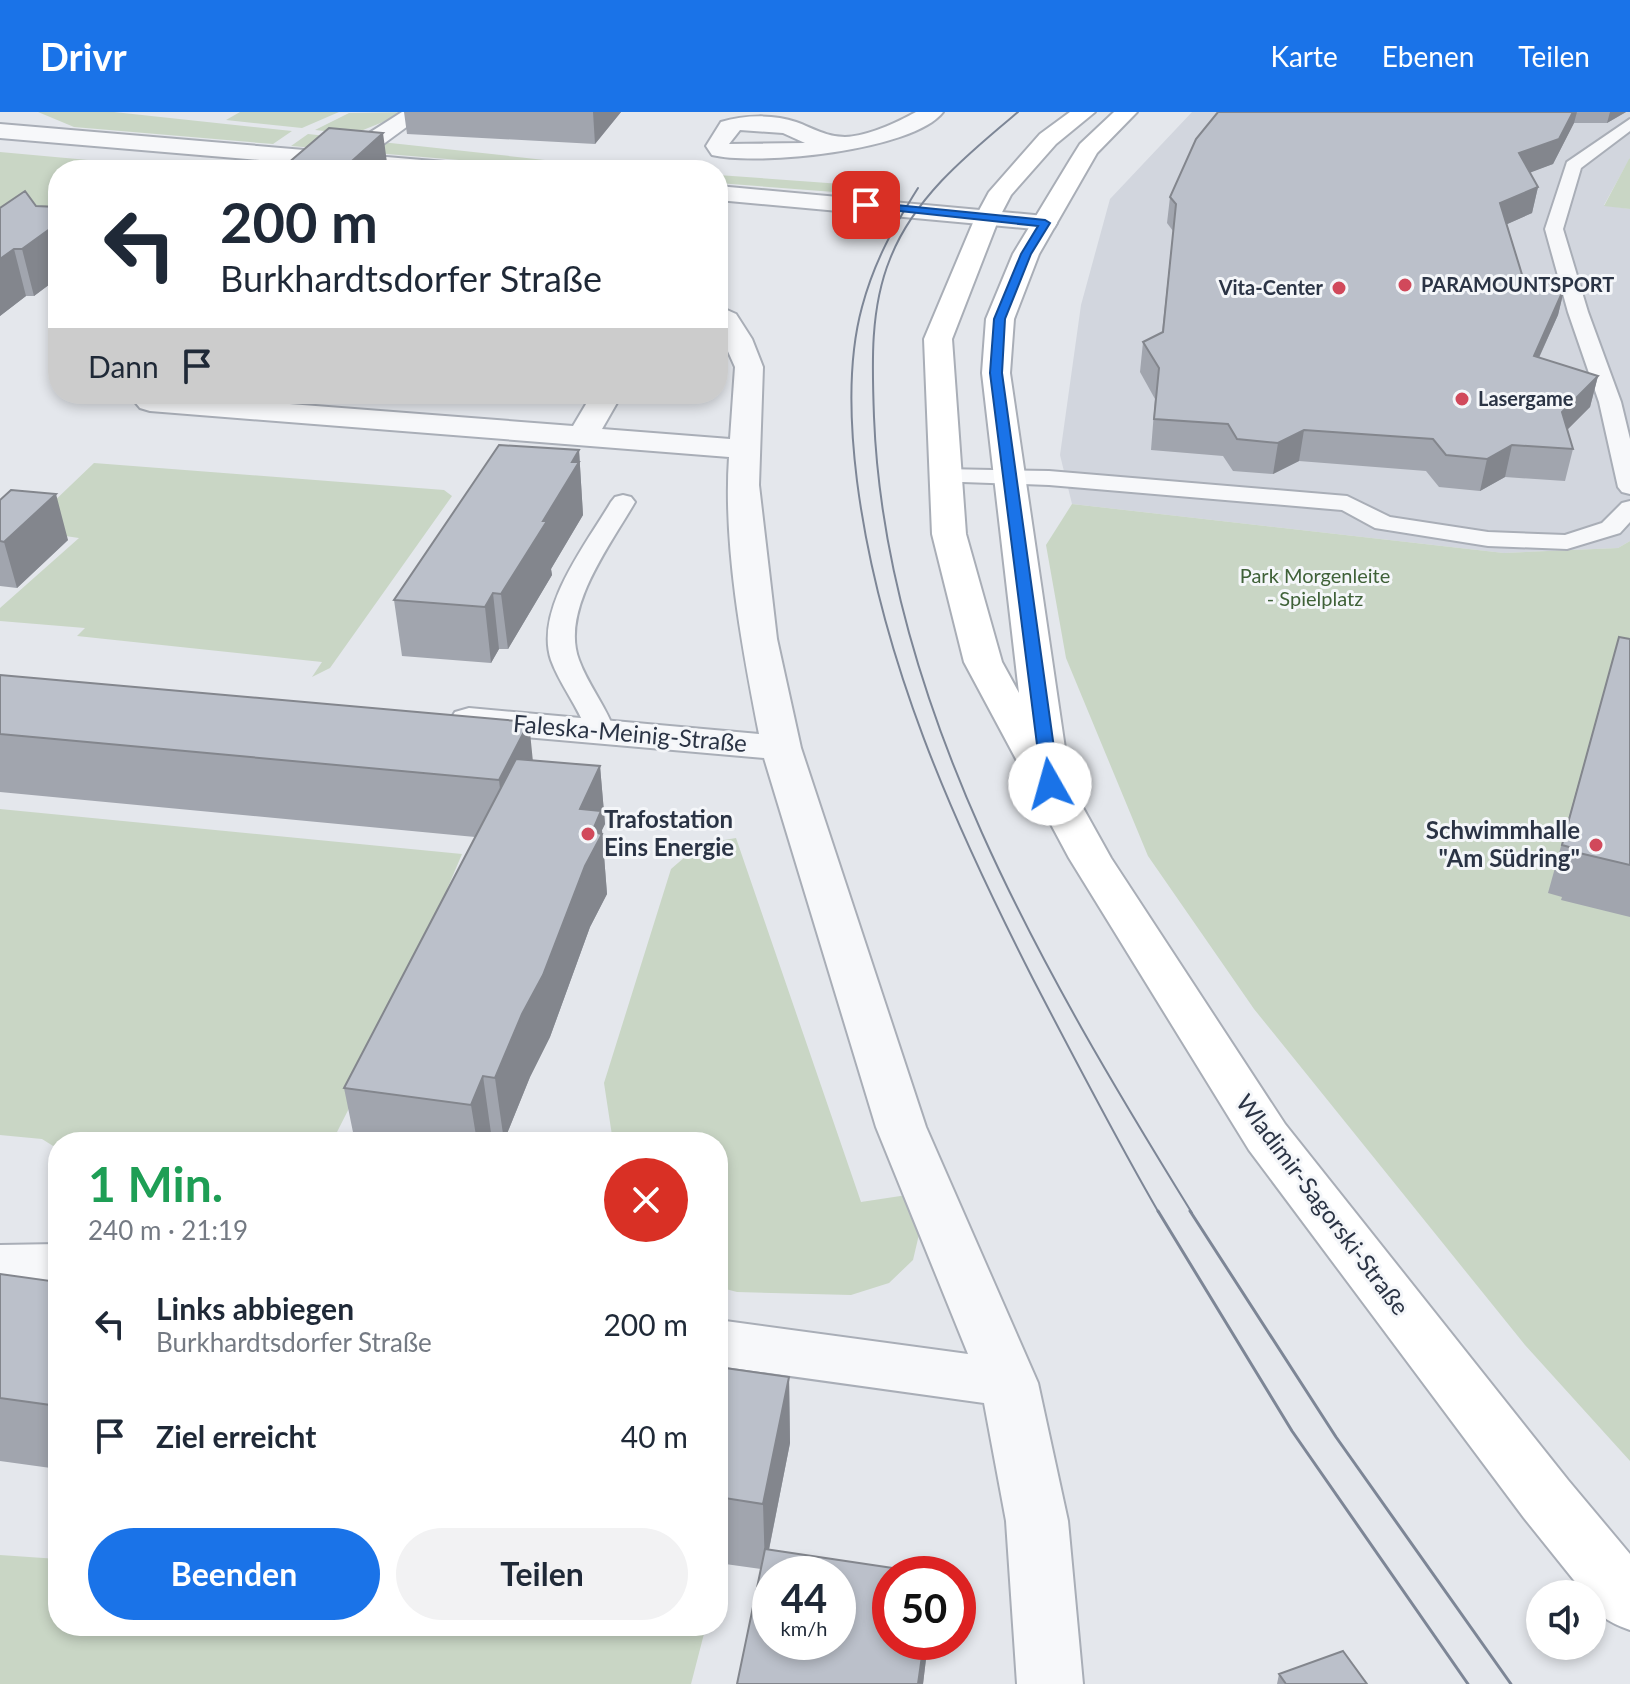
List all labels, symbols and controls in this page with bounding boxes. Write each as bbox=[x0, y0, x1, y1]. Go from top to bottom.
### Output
text: Drivr bbox=[40, 33, 127, 79]
text: Karte bbox=[1270, 39, 1338, 73]
text: Ebenen bbox=[1382, 39, 1474, 73]
text: Teilen bbox=[1518, 39, 1590, 73]
pin bbox=[832, 171, 900, 239]
icon: arrive bbox=[844, 183, 888, 227]
text: 200 m bbox=[220, 188, 378, 255]
icon: left bbox=[88, 192, 192, 296]
text: Burkhardtsdorfer Straße bbox=[220, 256, 602, 300]
place label: PARAMOUNTSPORT bbox=[1421, 272, 1614, 296]
place label: Vita-Center bbox=[1218, 275, 1324, 299]
marker: PARAMOUNTSPORT bbox=[1396, 276, 1414, 294]
marker: Vita-Center bbox=[1330, 279, 1348, 297]
icon: arrive bbox=[175, 344, 219, 388]
text: Dann bbox=[88, 348, 159, 384]
place label: Lasergame bbox=[1478, 386, 1574, 410]
marker: Lasergame bbox=[1453, 390, 1471, 408]
park label: Park Morgenleite - Spielplatz bbox=[1240, 563, 1390, 610]
street label: Faleska-Meinig-Straße bbox=[512, 708, 748, 757]
position arrow bbox=[1008, 742, 1092, 826]
place label: Trafostation Eins Energie bbox=[604, 804, 734, 861]
place label: Schwimmhalle "Am Südring" bbox=[1426, 815, 1580, 872]
marker: Trafostation Eins Energie bbox=[579, 825, 597, 843]
marker: Schwimmhalle "Am Südring" bbox=[1587, 836, 1605, 854]
street label: Wladimir-Sagorski-Straße bbox=[1231, 1088, 1416, 1320]
text: 1 Min. bbox=[88, 1155, 223, 1212]
button: close bbox=[604, 1158, 688, 1242]
text: 240 m · 21:19 bbox=[88, 1214, 248, 1246]
text: Links abbiegen bbox=[156, 1290, 354, 1326]
icon: left bbox=[88, 1302, 132, 1346]
text: 200 m bbox=[603, 1306, 688, 1342]
text: Burkhardtsdorfer Straße bbox=[156, 1326, 432, 1358]
icon: arrive bbox=[88, 1414, 132, 1458]
text: Ziel erreicht bbox=[156, 1418, 316, 1454]
text: 40 m bbox=[621, 1418, 688, 1454]
button: Beenden bbox=[88, 1528, 380, 1620]
button: Teilen bbox=[396, 1528, 688, 1620]
speed limit sign: 50 bbox=[872, 1556, 976, 1660]
text: 44 bbox=[781, 1574, 827, 1622]
map controls bbox=[1526, 1580, 1606, 1660]
button: sound bbox=[1526, 1580, 1606, 1660]
text: km/h bbox=[781, 1616, 827, 1640]

